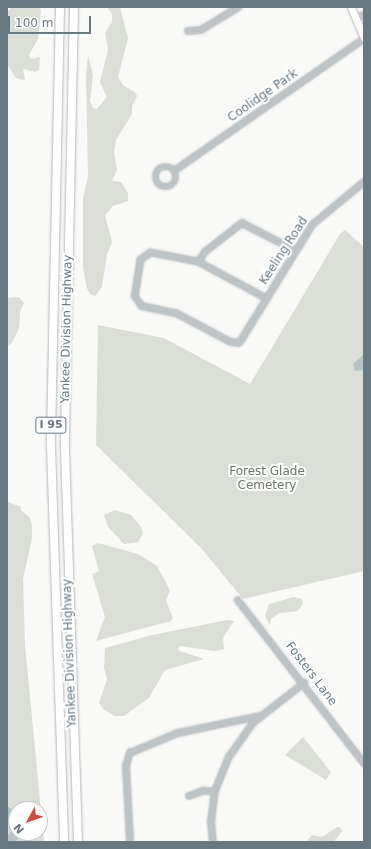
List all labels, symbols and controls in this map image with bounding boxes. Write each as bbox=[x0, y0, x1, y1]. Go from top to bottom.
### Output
scale bar bbox=[10, 8, 93, 34]
text: 100 m bbox=[15, 16, 53, 30]
street label: Coolidge Park bbox=[225, 67, 301, 125]
street label: Keeling Road bbox=[257, 214, 311, 288]
street label: Yankee Division Highway bbox=[59, 254, 75, 404]
road number: I 95 bbox=[35, 416, 67, 434]
park label: Forest Glade Cemetery bbox=[229, 465, 305, 493]
street label: Yankee Division Highway bbox=[60, 578, 80, 728]
street label: Fosters Lane bbox=[282, 639, 340, 709]
north arrow bbox=[8, 801, 48, 841]
text: N bbox=[11, 821, 27, 836]

